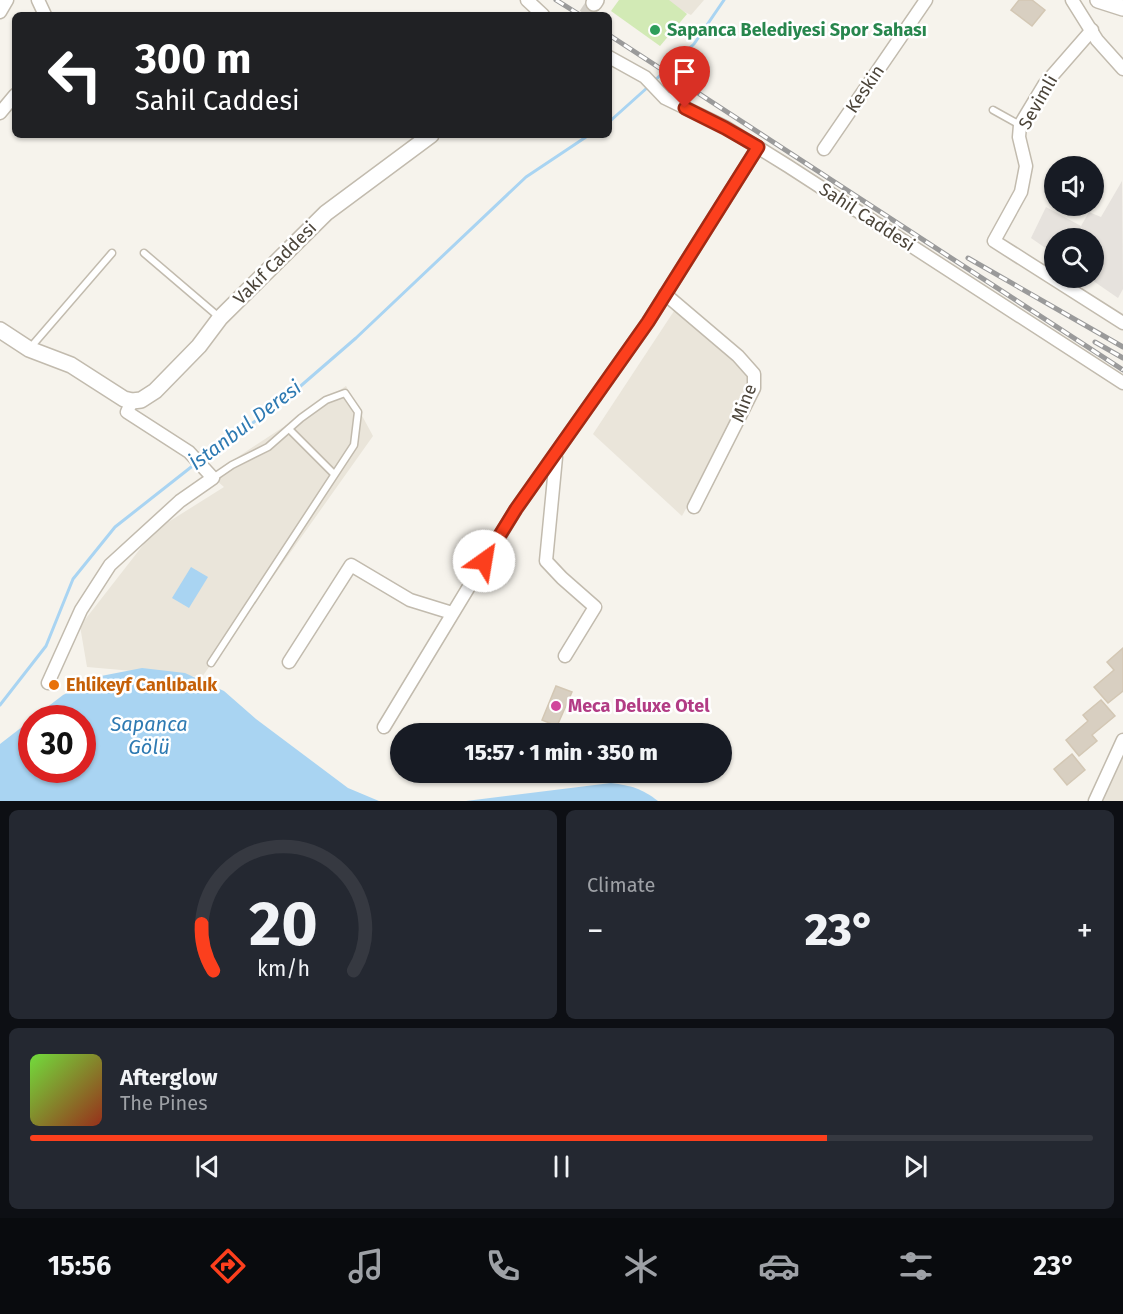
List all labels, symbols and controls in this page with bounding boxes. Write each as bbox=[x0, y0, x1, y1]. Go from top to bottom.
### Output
place label: Sapanca Belediyesi Spor Sahası bbox=[667, 19, 927, 41]
marker: Sapanca Belediyesi Spor Sahası bbox=[648, 23, 662, 37]
text: 300 m bbox=[135, 34, 251, 84]
icon: left bbox=[36, 36, 114, 114]
pin bbox=[659, 46, 710, 108]
icon: arrive bbox=[668, 55, 701, 88]
street label: Keskin bbox=[841, 61, 889, 117]
street label: Sevimli bbox=[1014, 71, 1062, 133]
text: Sahil Caddesi bbox=[135, 85, 300, 117]
map controls bbox=[1044, 156, 1104, 288]
button: sound bbox=[1044, 156, 1104, 216]
street label: Sahil Caddesi bbox=[815, 178, 919, 256]
street label: Vakıf Caddesi bbox=[229, 217, 321, 309]
button: search bbox=[1044, 228, 1104, 288]
water label: İstanbul Deresi bbox=[184, 375, 306, 475]
street label: Mine bbox=[727, 381, 761, 425]
position arrow bbox=[452, 529, 516, 593]
place label: Ehlikeyf Canlıbalık bbox=[66, 674, 218, 696]
marker: Ehlikeyf Canlıbalık bbox=[47, 678, 61, 692]
place label: Meca Deluxe Otel bbox=[568, 695, 710, 717]
marker: Meca Deluxe Otel bbox=[549, 699, 563, 713]
speed limit sign: 30 bbox=[18, 705, 96, 783]
water label: Sapanca Gölü bbox=[109, 712, 188, 759]
text: 15:57 · 1 min · 350 m bbox=[464, 739, 658, 766]
text: Climate bbox=[587, 873, 655, 897]
text: 20 bbox=[249, 887, 317, 962]
text: 23° bbox=[805, 903, 875, 957]
text: − bbox=[587, 911, 604, 951]
text: + bbox=[1077, 911, 1093, 951]
text: km/h bbox=[256, 957, 310, 983]
text: Afterglow bbox=[120, 1064, 217, 1091]
text: The Pines bbox=[120, 1091, 207, 1115]
icon: previous bbox=[191, 1150, 224, 1183]
icon: pause bbox=[545, 1150, 578, 1183]
icon: next bbox=[899, 1150, 932, 1183]
icon: directions bbox=[207, 1245, 249, 1287]
icon: music bbox=[345, 1245, 387, 1287]
icon: phone bbox=[482, 1245, 524, 1287]
icon: climate bbox=[620, 1245, 662, 1287]
icon: car bbox=[758, 1245, 800, 1287]
icon: filters bbox=[895, 1245, 937, 1287]
text: 15:56 bbox=[48, 1250, 111, 1282]
text: 23° bbox=[1033, 1250, 1075, 1282]

